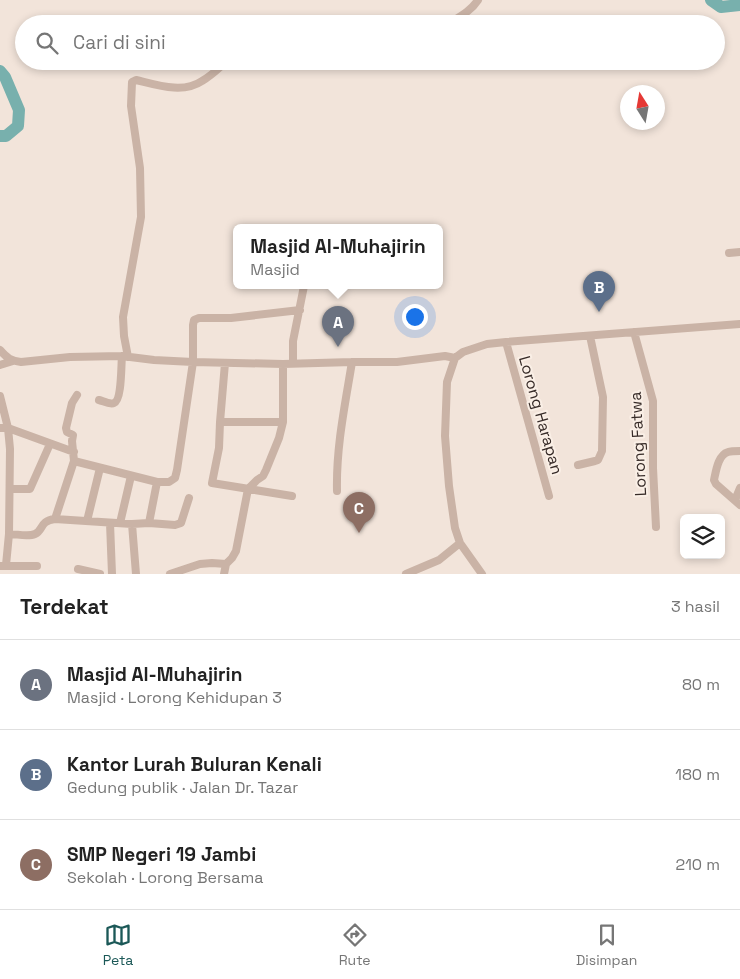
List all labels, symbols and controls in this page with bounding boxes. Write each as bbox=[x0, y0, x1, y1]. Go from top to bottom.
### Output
search box bbox=[15, 15, 725, 70]
icon: search bbox=[33, 29, 61, 57]
text: Cari di sini bbox=[73, 30, 166, 55]
north arrow bbox=[620, 85, 665, 130]
popup bbox=[233, 224, 443, 289]
text: Masjid Al-Muhajirin bbox=[250, 234, 426, 259]
text: Masjid bbox=[250, 259, 300, 280]
pin: B bbox=[583, 271, 615, 312]
your location bbox=[402, 304, 428, 330]
pin: A bbox=[322, 306, 354, 347]
street label: Lorong Harapan bbox=[514, 353, 568, 477]
street label: Lorong Fatwa bbox=[625, 391, 651, 497]
pin: C bbox=[343, 492, 375, 533]
map controls bbox=[680, 514, 725, 559]
button: layers bbox=[680, 514, 725, 559]
text: Terdekat bbox=[20, 593, 109, 620]
text: 3 hasil bbox=[671, 596, 720, 617]
text: Masjid Al-Muhajirin bbox=[67, 662, 242, 687]
text: A bbox=[31, 674, 41, 695]
text: 80 m bbox=[682, 674, 720, 695]
text: Masjid · Lorong Kehidupan 3 bbox=[67, 687, 282, 708]
text: Kantor Lurah Buluran Kenali bbox=[67, 752, 322, 777]
text: B bbox=[31, 764, 41, 785]
text: 180 m bbox=[675, 764, 720, 785]
text: Gedung publik · Jalan Dr. Tazar bbox=[67, 777, 298, 798]
text: SMP Negeri 19 Jambi bbox=[67, 842, 256, 867]
text: C bbox=[31, 854, 41, 875]
text: 210 m bbox=[676, 854, 720, 875]
text: Sekolah · Lorong Bersama bbox=[67, 867, 263, 888]
tab: Peta bbox=[103, 921, 133, 969]
tab: Rute bbox=[339, 921, 371, 969]
tab: Disimpan bbox=[576, 921, 637, 969]

